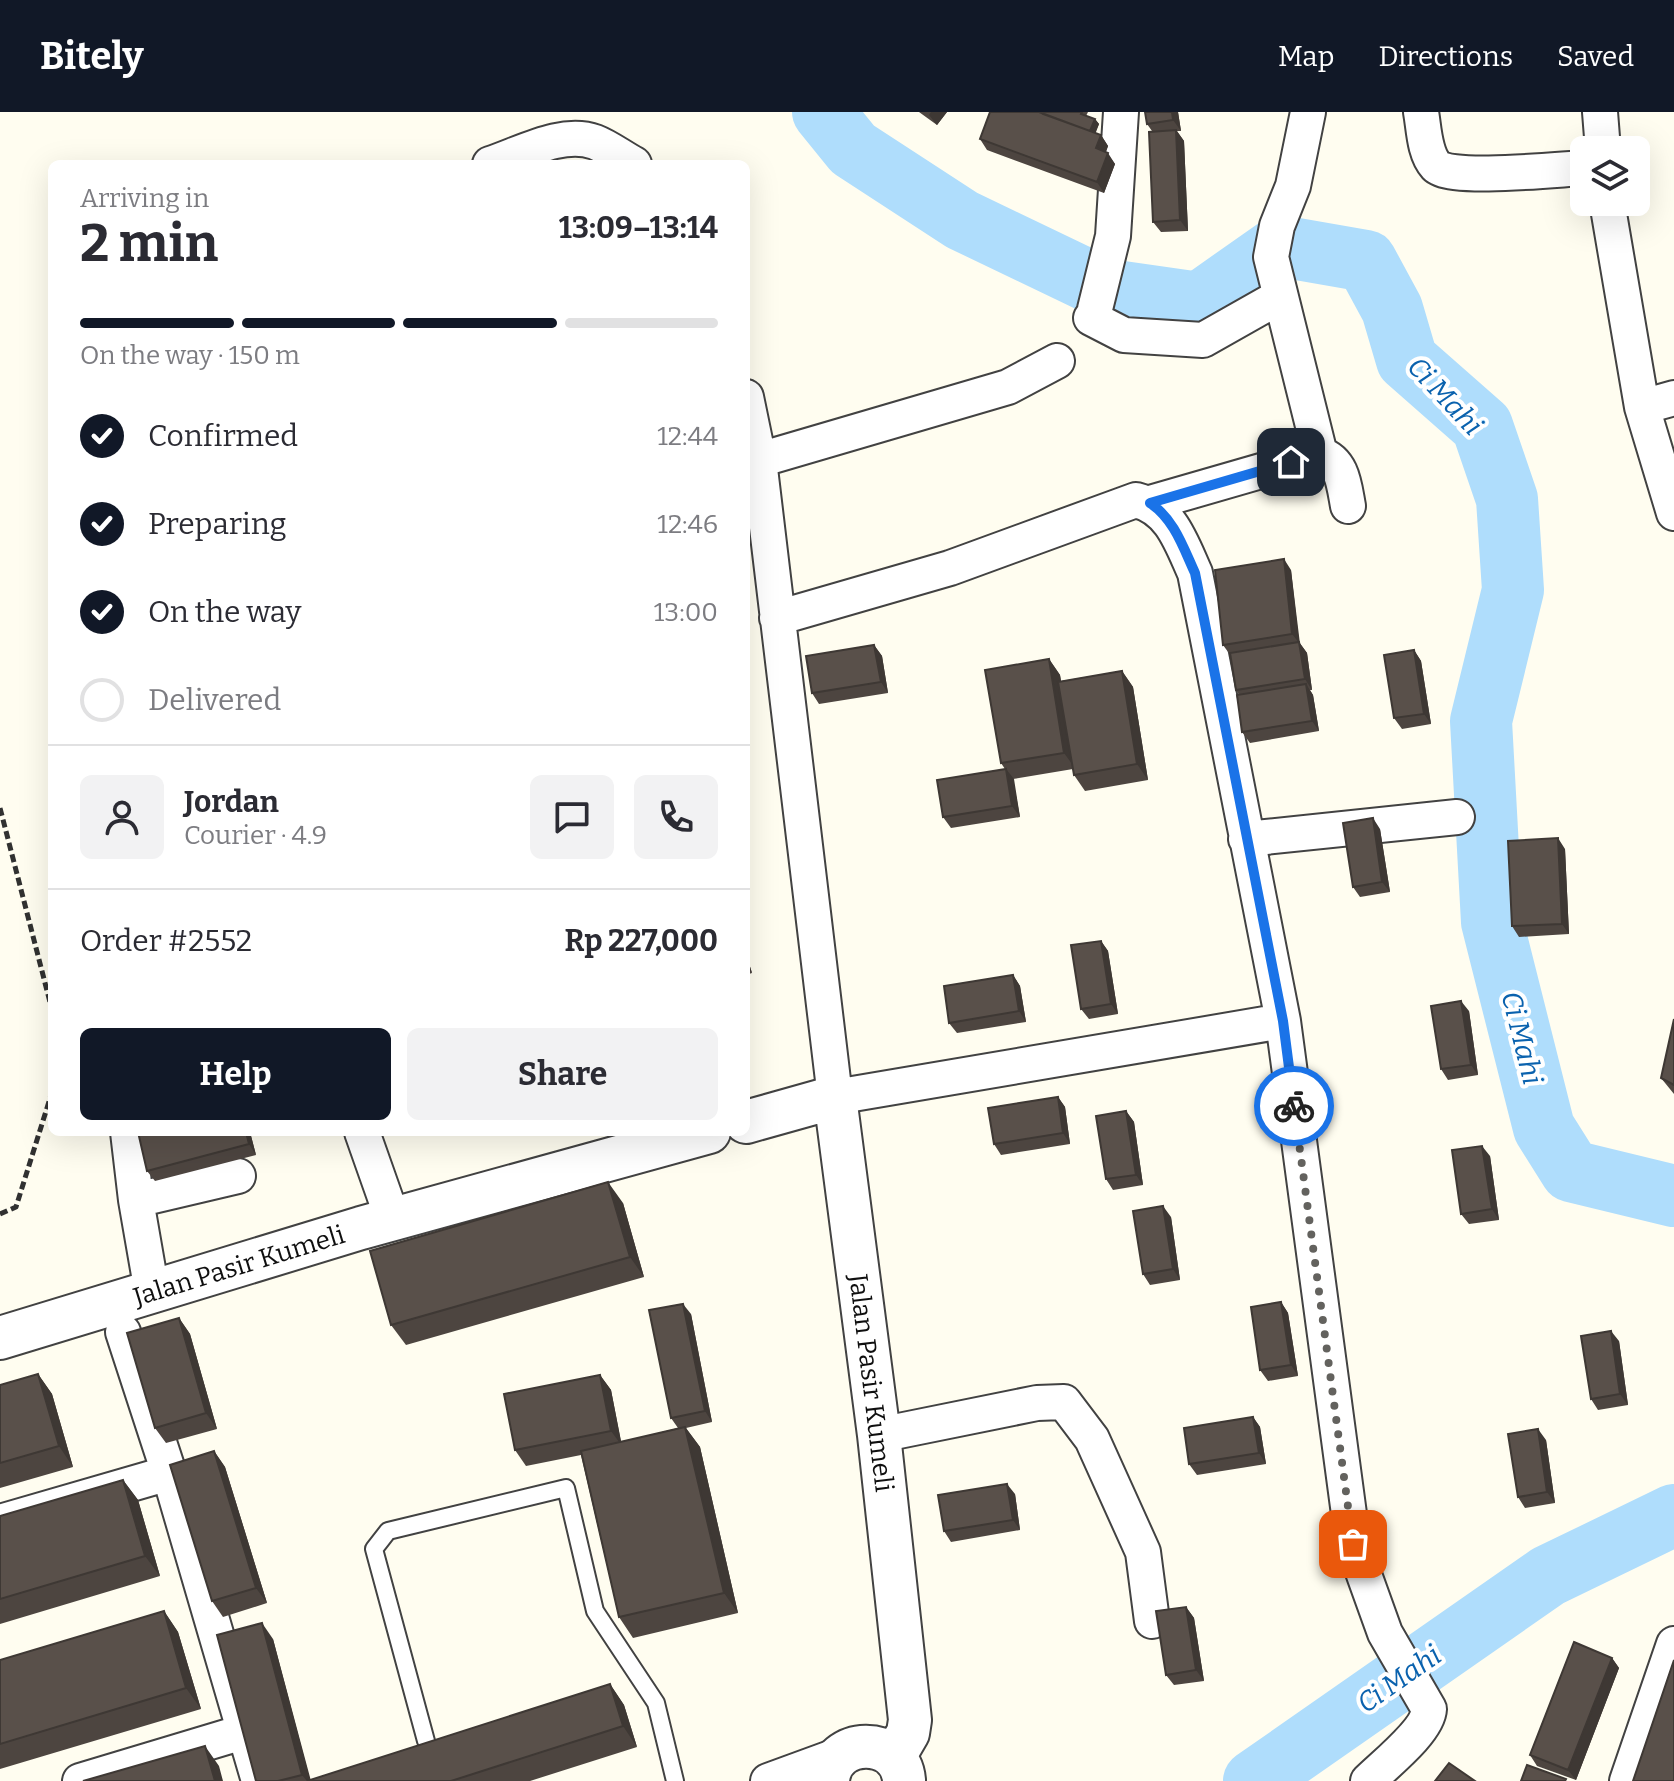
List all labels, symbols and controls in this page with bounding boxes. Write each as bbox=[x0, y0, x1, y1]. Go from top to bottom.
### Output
text: Bitely bbox=[40, 33, 144, 79]
text: Map bbox=[1278, 40, 1334, 73]
text: Directions bbox=[1378, 40, 1513, 73]
text: Saved bbox=[1557, 40, 1634, 73]
map controls bbox=[1570, 136, 1650, 216]
button: layers bbox=[1570, 136, 1650, 216]
text: Arriving in bbox=[80, 183, 209, 214]
text: 13:09–13:14 bbox=[559, 210, 718, 246]
text: 2 min bbox=[80, 212, 218, 275]
text: On the way · 150 m bbox=[80, 340, 300, 371]
water label: Ci Mahi bbox=[1401, 350, 1489, 442]
icon: check bbox=[80, 414, 124, 458]
text: Confirmed bbox=[148, 418, 298, 454]
text: 12:44 bbox=[657, 421, 718, 452]
pin bbox=[1257, 428, 1325, 496]
icon: home bbox=[1269, 440, 1313, 484]
icon: check bbox=[80, 502, 124, 546]
text: Preparing bbox=[148, 506, 286, 542]
text: 12:46 bbox=[657, 509, 718, 540]
icon: check bbox=[80, 590, 124, 634]
text: On the way bbox=[148, 594, 301, 630]
text: 13:00 bbox=[654, 597, 718, 628]
text: Delivered bbox=[148, 682, 281, 718]
button: person bbox=[80, 775, 164, 859]
button: chat bbox=[530, 775, 614, 859]
button: phone bbox=[634, 775, 718, 859]
text: Jordan bbox=[184, 784, 279, 820]
text: Courier · 4.9 bbox=[184, 820, 327, 851]
text: Order #2552 bbox=[80, 923, 252, 959]
text: Rp 227,000 bbox=[565, 923, 718, 959]
water label: Ci Mahi bbox=[1495, 988, 1549, 1088]
button: Help bbox=[80, 1028, 391, 1120]
button: Share bbox=[407, 1028, 718, 1120]
courier bbox=[1254, 1066, 1334, 1146]
icon: bike bbox=[1272, 1084, 1316, 1128]
street label: Jalan Pasir Kumeli bbox=[129, 1219, 349, 1313]
street label: Jalan Pasir Kumeli bbox=[842, 1271, 900, 1494]
pin bbox=[1319, 1510, 1387, 1578]
icon: bag bbox=[1331, 1522, 1375, 1566]
water label: Ci Mahi bbox=[1351, 1638, 1447, 1720]

